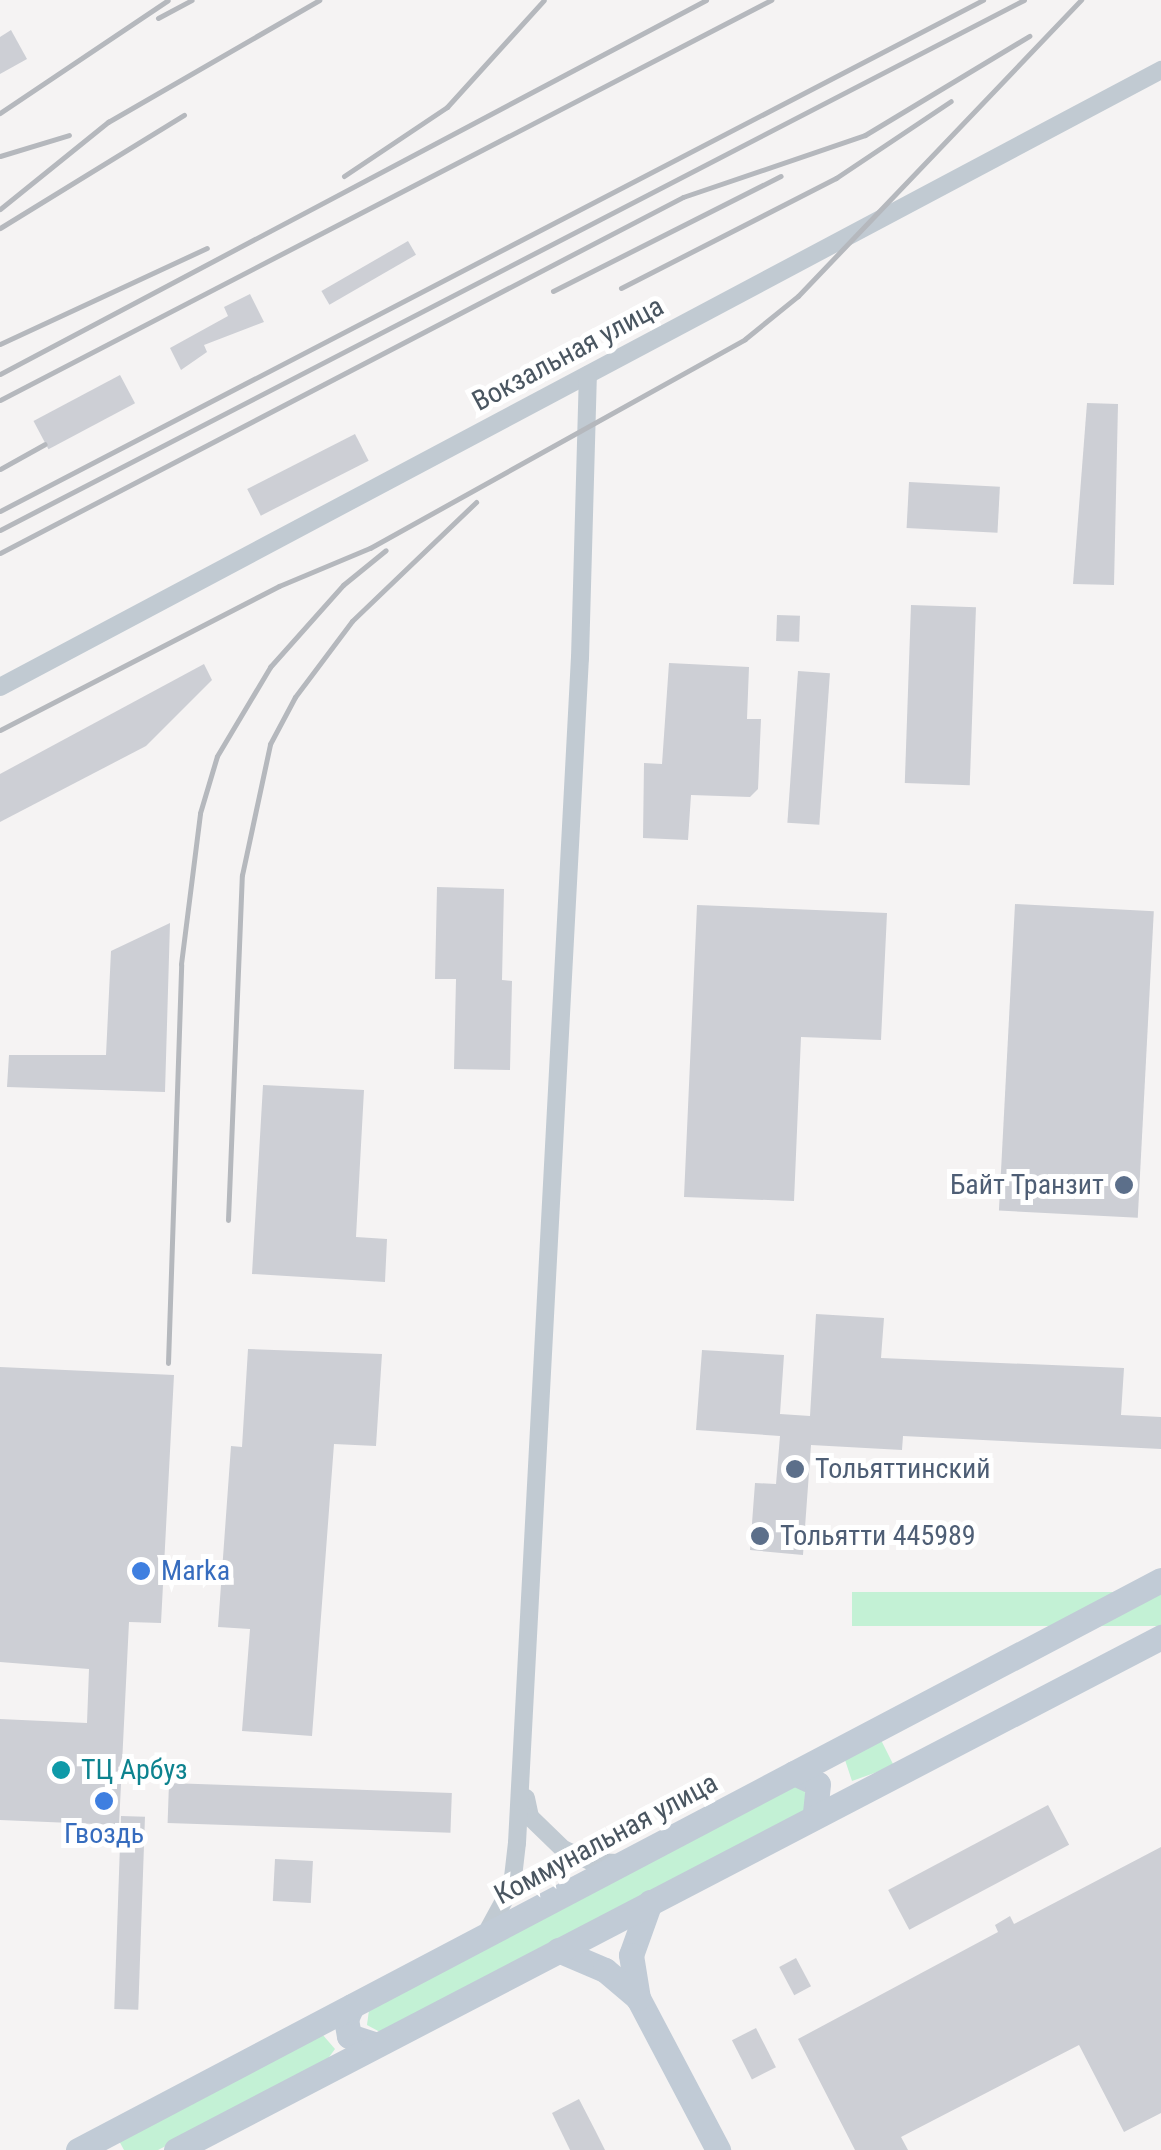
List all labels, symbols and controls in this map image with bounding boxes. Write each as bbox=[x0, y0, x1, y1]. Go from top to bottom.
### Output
street label: Вокзальная улица bbox=[467, 289, 669, 419]
place label: Байт Транзит bbox=[949, 1168, 1104, 1202]
marker: Байт Транзит bbox=[1113, 1174, 1135, 1196]
place label: Тольяттинский bbox=[815, 1452, 990, 1486]
marker: Тольяттинский bbox=[784, 1458, 806, 1480]
place label: Тольятти 445989 bbox=[780, 1519, 976, 1553]
marker: Тольятти 445989 bbox=[749, 1525, 771, 1547]
place label: Marka bbox=[161, 1554, 230, 1588]
marker: Marka bbox=[130, 1560, 152, 1582]
place label: ТЦ Арбуз bbox=[81, 1753, 188, 1787]
marker: ТЦ Арбуз bbox=[50, 1759, 72, 1781]
street label: Коммунальная улица bbox=[489, 1766, 723, 1912]
marker: Гвоздь bbox=[93, 1790, 115, 1812]
place label: Гвоздь bbox=[64, 1817, 144, 1851]

